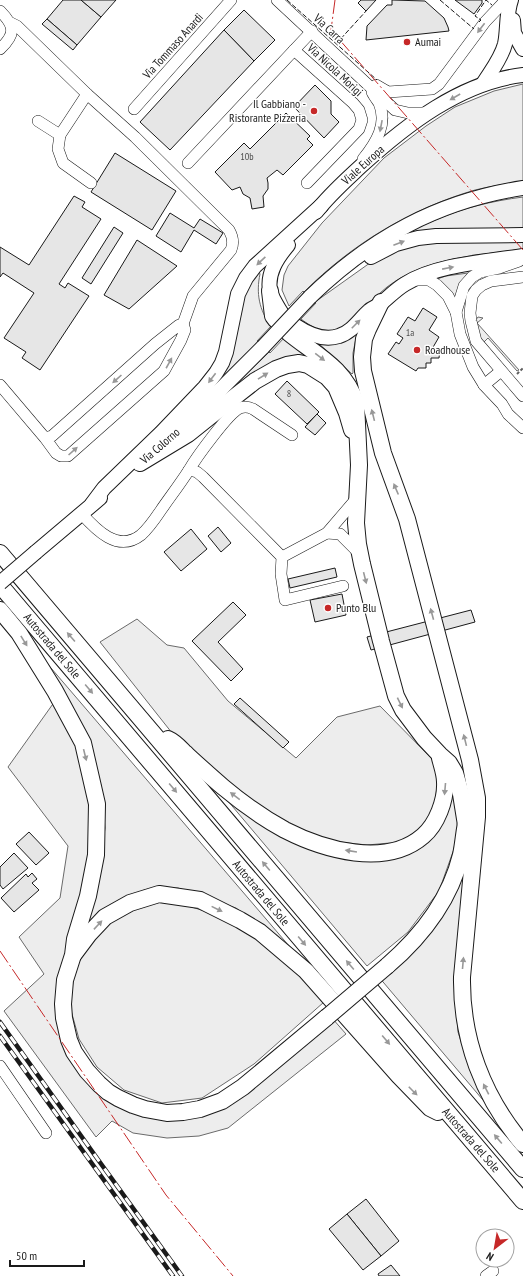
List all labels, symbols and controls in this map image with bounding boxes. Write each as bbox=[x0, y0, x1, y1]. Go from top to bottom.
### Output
street label: Via Tommaso Anardi bbox=[139, 10, 206, 82]
street label: Via Carra bbox=[310, 10, 348, 47]
one-way arrow bbox=[477, 23, 485, 34]
place label: Aumai bbox=[415, 34, 441, 49]
marker: Aumai bbox=[402, 37, 412, 47]
street label: Via Nicola Morigi bbox=[304, 39, 366, 99]
one-way arrow bbox=[449, 93, 461, 100]
place label: Il Gabbiano - Ristorante Pizzeria bbox=[229, 96, 306, 125]
marker: Il Gabbiano - Ristorante Pizzeria bbox=[309, 106, 319, 116]
one-way arrow bbox=[378, 120, 384, 132]
street label: Viale Europa bbox=[338, 141, 387, 188]
house number: 10b bbox=[240, 150, 254, 163]
one-way arrow bbox=[393, 240, 404, 246]
one-way arrow bbox=[256, 256, 266, 265]
one-way arrow bbox=[442, 265, 454, 271]
one-way arrow bbox=[351, 319, 361, 329]
house number: 1a bbox=[406, 326, 414, 339]
place label: Roadhouse bbox=[425, 342, 470, 357]
marker: Roadhouse bbox=[412, 345, 422, 355]
one-way arrow bbox=[315, 352, 325, 360]
one-way arrow bbox=[165, 357, 172, 369]
one-way arrow bbox=[208, 373, 216, 383]
one-way arrow bbox=[257, 373, 269, 380]
one-way arrow bbox=[112, 374, 122, 383]
house number: 8 bbox=[287, 387, 291, 400]
one-way arrow bbox=[370, 409, 376, 422]
street label: Via Colorno bbox=[136, 424, 183, 468]
one-way arrow bbox=[69, 447, 78, 456]
one-way arrow bbox=[393, 483, 399, 495]
one-way arrow bbox=[362, 572, 368, 584]
place label: Punto Blu bbox=[336, 600, 376, 615]
marker: Punto Blu bbox=[323, 603, 333, 613]
one-way arrow bbox=[429, 608, 435, 620]
street label: Autostrada del Sole bbox=[21, 610, 84, 681]
one-way arrow bbox=[66, 632, 76, 642]
one-way arrow bbox=[20, 635, 27, 647]
one-way arrow bbox=[84, 684, 93, 695]
one-way arrow bbox=[397, 697, 403, 709]
one-way arrow bbox=[462, 734, 468, 746]
one-way arrow bbox=[83, 748, 89, 761]
one-way arrow bbox=[441, 782, 448, 795]
one-way arrow bbox=[168, 783, 177, 794]
one-way arrow bbox=[229, 792, 240, 800]
one-way arrow bbox=[345, 848, 357, 854]
street label: Autostrada del Sole bbox=[230, 857, 293, 928]
one-way arrow bbox=[262, 861, 271, 871]
one-way arrow bbox=[211, 905, 223, 912]
one-way arrow bbox=[93, 920, 102, 930]
one-way arrow bbox=[298, 936, 307, 946]
one-way arrow bbox=[460, 956, 466, 969]
one-way arrow bbox=[346, 960, 355, 970]
one-way arrow bbox=[382, 1035, 391, 1045]
one-way arrow bbox=[483, 1083, 490, 1094]
one-way arrow bbox=[408, 1086, 418, 1096]
street label: Autostrada del Sole bbox=[439, 1104, 504, 1175]
one-way arrow bbox=[493, 1134, 502, 1144]
north arrow bbox=[475, 1228, 515, 1268]
scale bar bbox=[10, 1242, 84, 1268]
text: 50 m bbox=[16, 1248, 37, 1263]
text: N bbox=[484, 1249, 496, 1264]

